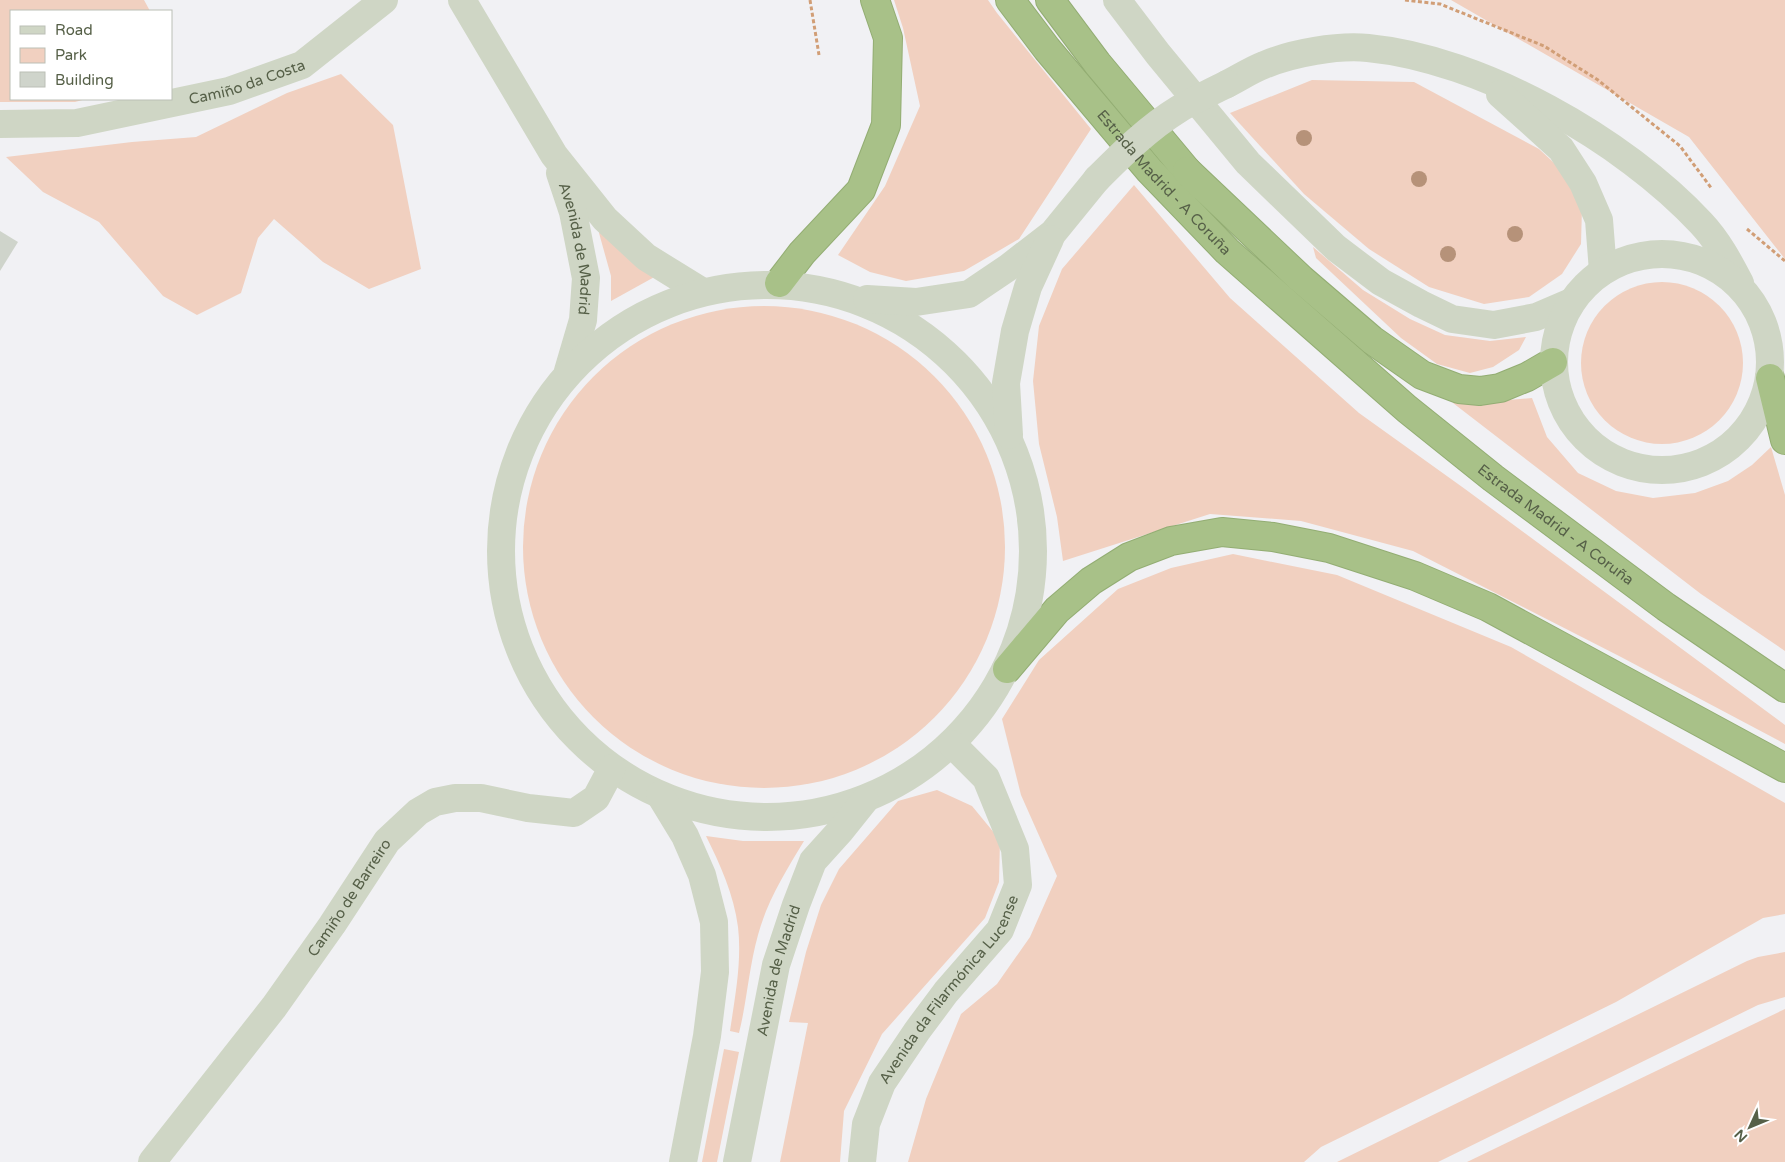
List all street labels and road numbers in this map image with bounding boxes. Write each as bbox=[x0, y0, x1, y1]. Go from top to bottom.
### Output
street label: Camiño da Costa bbox=[187, 56, 308, 108]
street label: Estrada Madrid - A Coruña bbox=[1093, 106, 1235, 259]
street label: Avenida de Madrid bbox=[555, 180, 595, 316]
street label: Estrada Madrid - A Coruña bbox=[1474, 460, 1637, 589]
street label: Camiño de Barreiro bbox=[304, 836, 395, 960]
street label: Avenida da Filarmónica Lucense bbox=[875, 892, 1022, 1087]
street label: Avenida de Madrid bbox=[753, 903, 804, 1038]

